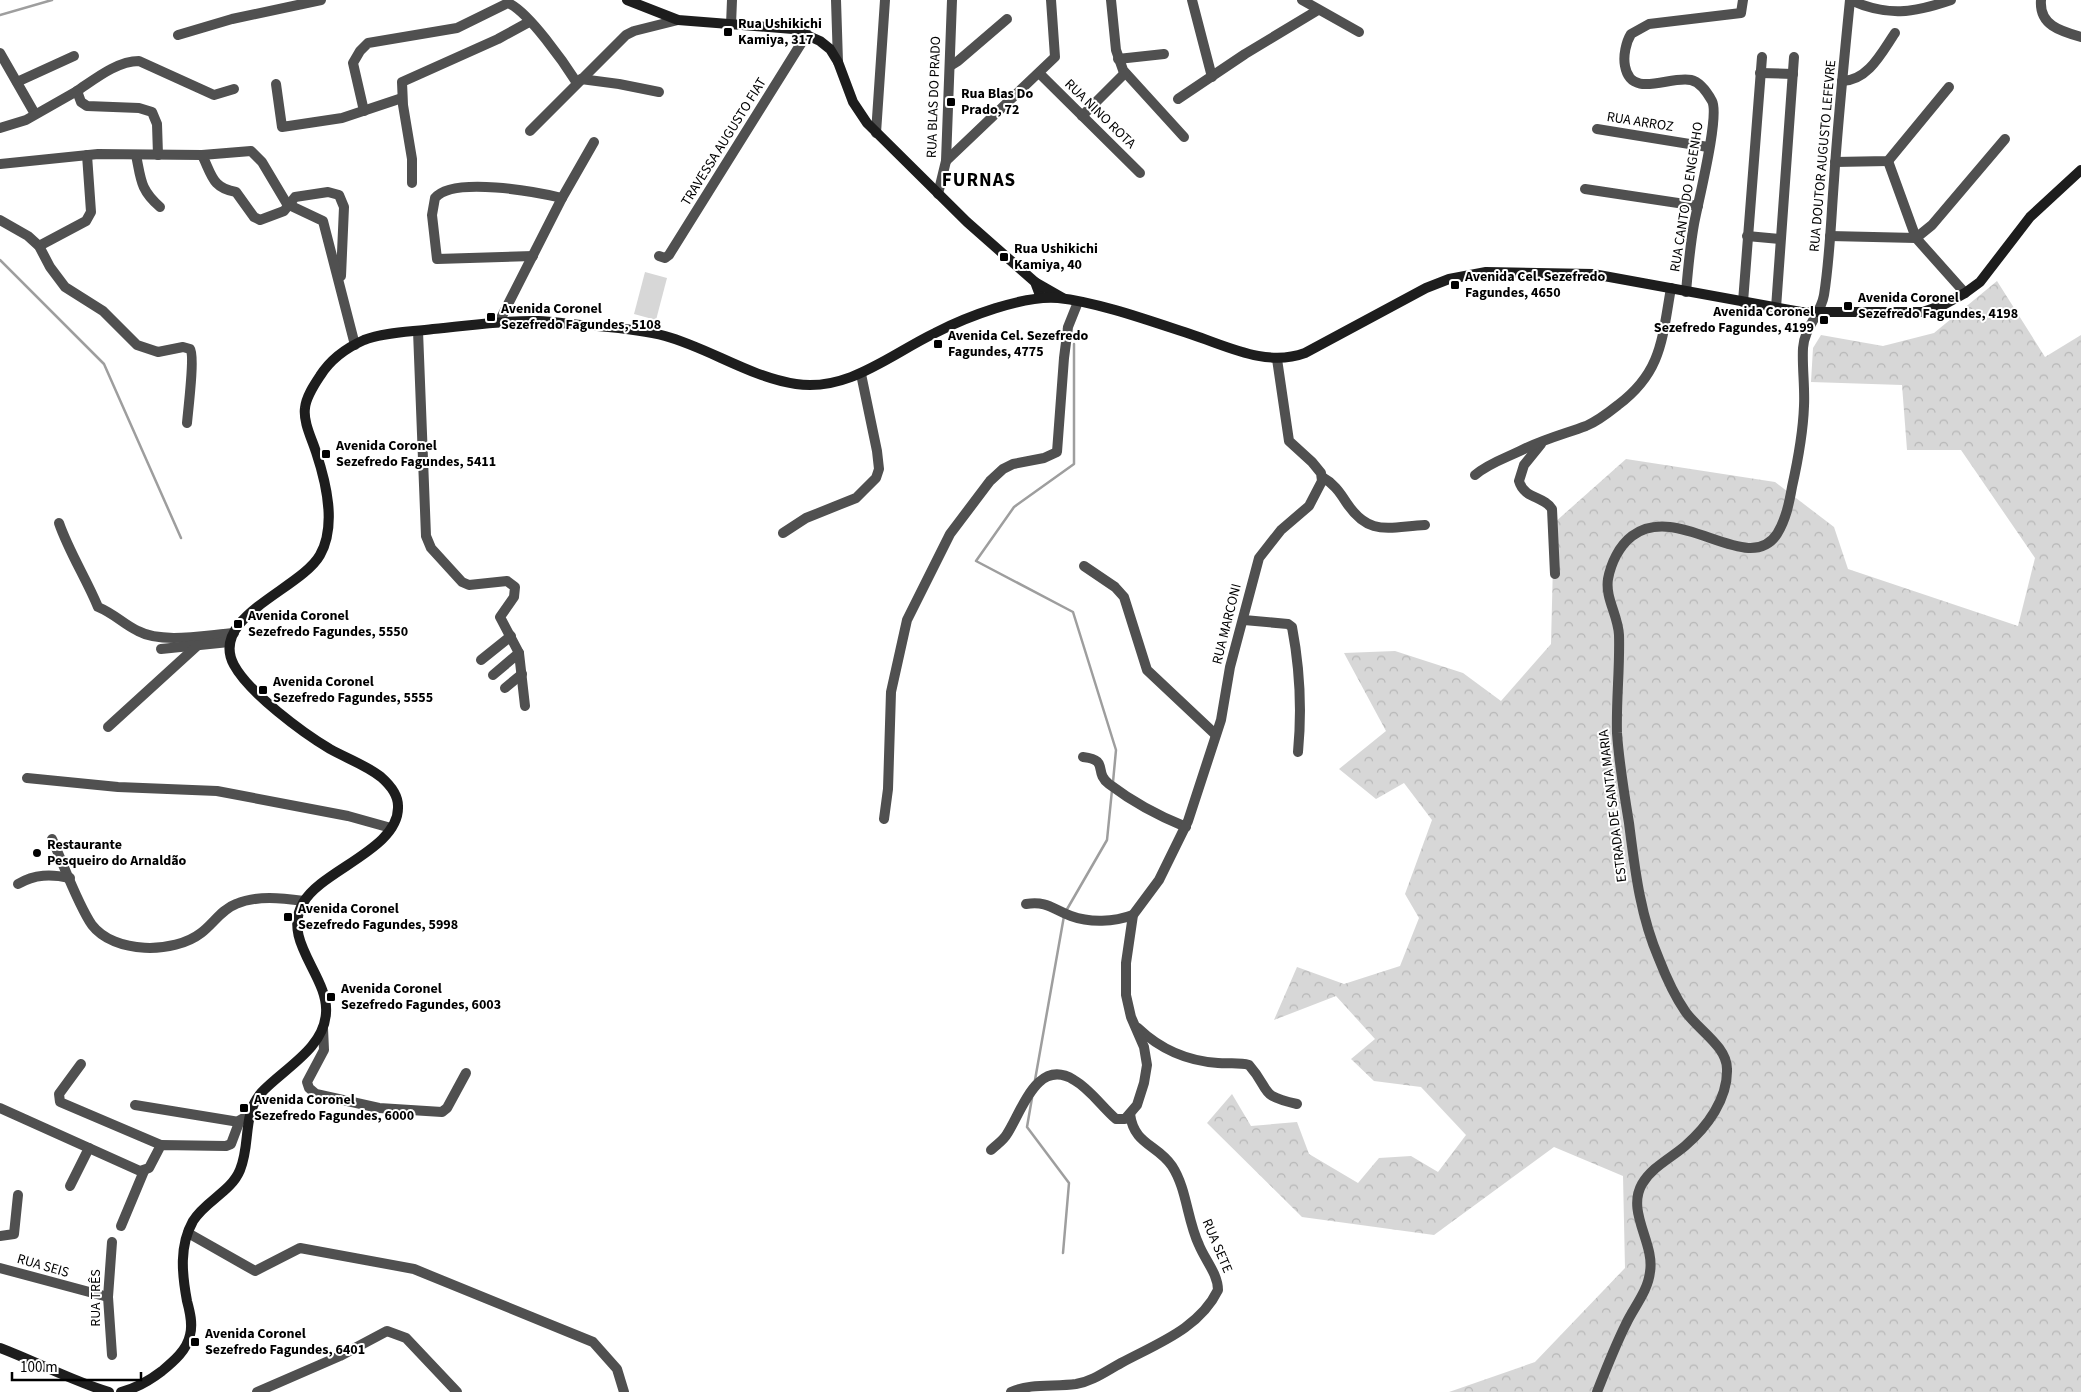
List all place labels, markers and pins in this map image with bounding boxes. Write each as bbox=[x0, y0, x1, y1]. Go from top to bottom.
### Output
place label: Rua Ushikichi Kamiya, 317 bbox=[738, 14, 822, 50]
marker: Rua Ushikichi Kamiya, 317 bbox=[722, 26, 734, 38]
place label: Rua Blas Do Prado, 72 bbox=[961, 84, 1033, 120]
marker: Rua Blas Do Prado, 72 bbox=[945, 96, 957, 108]
place label: Rua Ushikichi Kamiya, 40 bbox=[1014, 239, 1098, 275]
marker: Rua Ushikichi Kamiya, 40 bbox=[998, 251, 1010, 263]
place label: Avenida Cel. Sezefredo Fagundes, 4650 bbox=[1464, 267, 1606, 303]
marker: Avenida Cel. Sezefredo Fagundes, 4650 bbox=[1449, 279, 1461, 291]
place label: Avenida Coronel Sezefredo Fagundes, 4198 bbox=[1857, 288, 2018, 324]
place label: Avenida Coronel Sezefredo Fagundes, 5108 bbox=[500, 299, 661, 335]
marker: Avenida Coronel Sezefredo Fagundes, 4198 bbox=[1842, 300, 1854, 312]
place label: Avenida Coronel Sezefredo Fagundes, 4199 bbox=[1654, 302, 1814, 338]
marker: Avenida Coronel Sezefredo Fagundes, 5108 bbox=[485, 311, 497, 323]
marker: Avenida Coronel Sezefredo Fagundes, 4199 bbox=[1818, 314, 1830, 326]
place label: Avenida Cel. Sezefredo Fagundes, 4775 bbox=[947, 326, 1089, 362]
marker: Avenida Cel. Sezefredo Fagundes, 4775 bbox=[932, 338, 944, 350]
place label: Avenida Coronel Sezefredo Fagundes, 5411 bbox=[335, 436, 496, 472]
marker: Avenida Coronel Sezefredo Fagundes, 5411 bbox=[320, 448, 332, 460]
place label: Avenida Coronel Sezefredo Fagundes, 5550 bbox=[247, 606, 408, 642]
marker: Avenida Coronel Sezefredo Fagundes, 5550 bbox=[232, 618, 244, 630]
place label: Avenida Coronel Sezefredo Fagundes, 5555 bbox=[272, 672, 433, 708]
marker: Avenida Coronel Sezefredo Fagundes, 5555 bbox=[257, 684, 269, 696]
place label: Restaurante Pesqueiro do Arnaldão bbox=[47, 835, 187, 871]
marker: Restaurante Pesqueiro do Arnaldão bbox=[31, 847, 43, 859]
place label: Avenida Coronel Sezefredo Fagundes, 5998 bbox=[297, 899, 458, 935]
marker: Avenida Coronel Sezefredo Fagundes, 5998 bbox=[282, 911, 294, 923]
place label: Avenida Coronel Sezefredo Fagundes, 6003 bbox=[340, 979, 501, 1015]
marker: Avenida Coronel Sezefredo Fagundes, 6003 bbox=[325, 991, 337, 1003]
place label: Avenida Coronel Sezefredo Fagundes, 6000 bbox=[253, 1090, 414, 1126]
marker: Avenida Coronel Sezefredo Fagundes, 6000 bbox=[238, 1102, 250, 1114]
place label: Avenida Coronel Sezefredo Fagundes, 6401 bbox=[204, 1324, 365, 1360]
marker: Avenida Coronel Sezefredo Fagundes, 6401 bbox=[189, 1336, 201, 1348]

